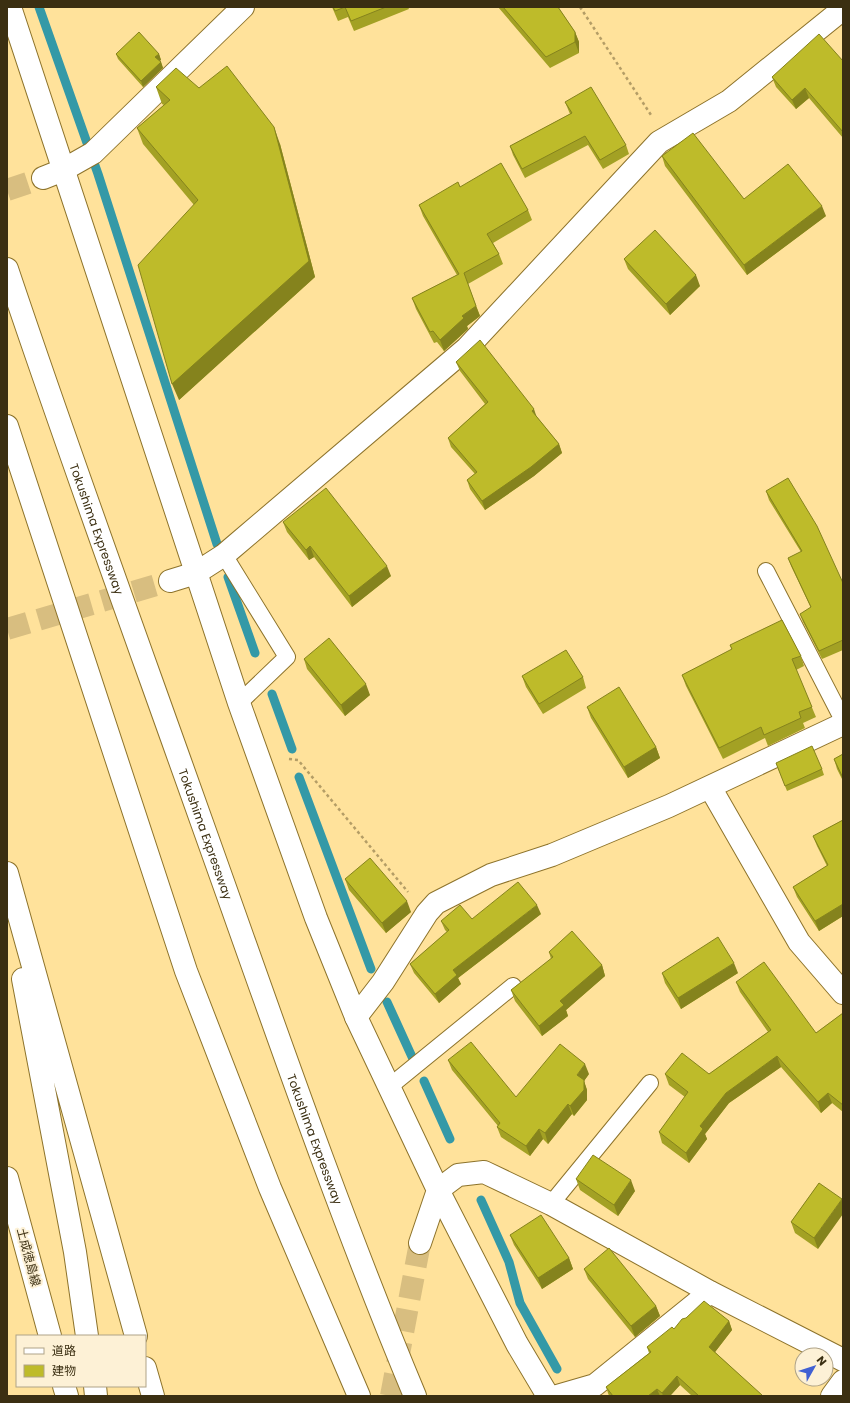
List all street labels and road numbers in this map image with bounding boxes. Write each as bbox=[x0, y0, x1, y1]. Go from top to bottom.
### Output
street label: Tokushima Expressway bbox=[66, 461, 128, 597]
street label: Tokushima Expressway bbox=[175, 766, 237, 902]
street label: Tokushima Expressway bbox=[283, 1071, 347, 1207]
street label: 土成徳島線 bbox=[13, 1226, 45, 1288]

